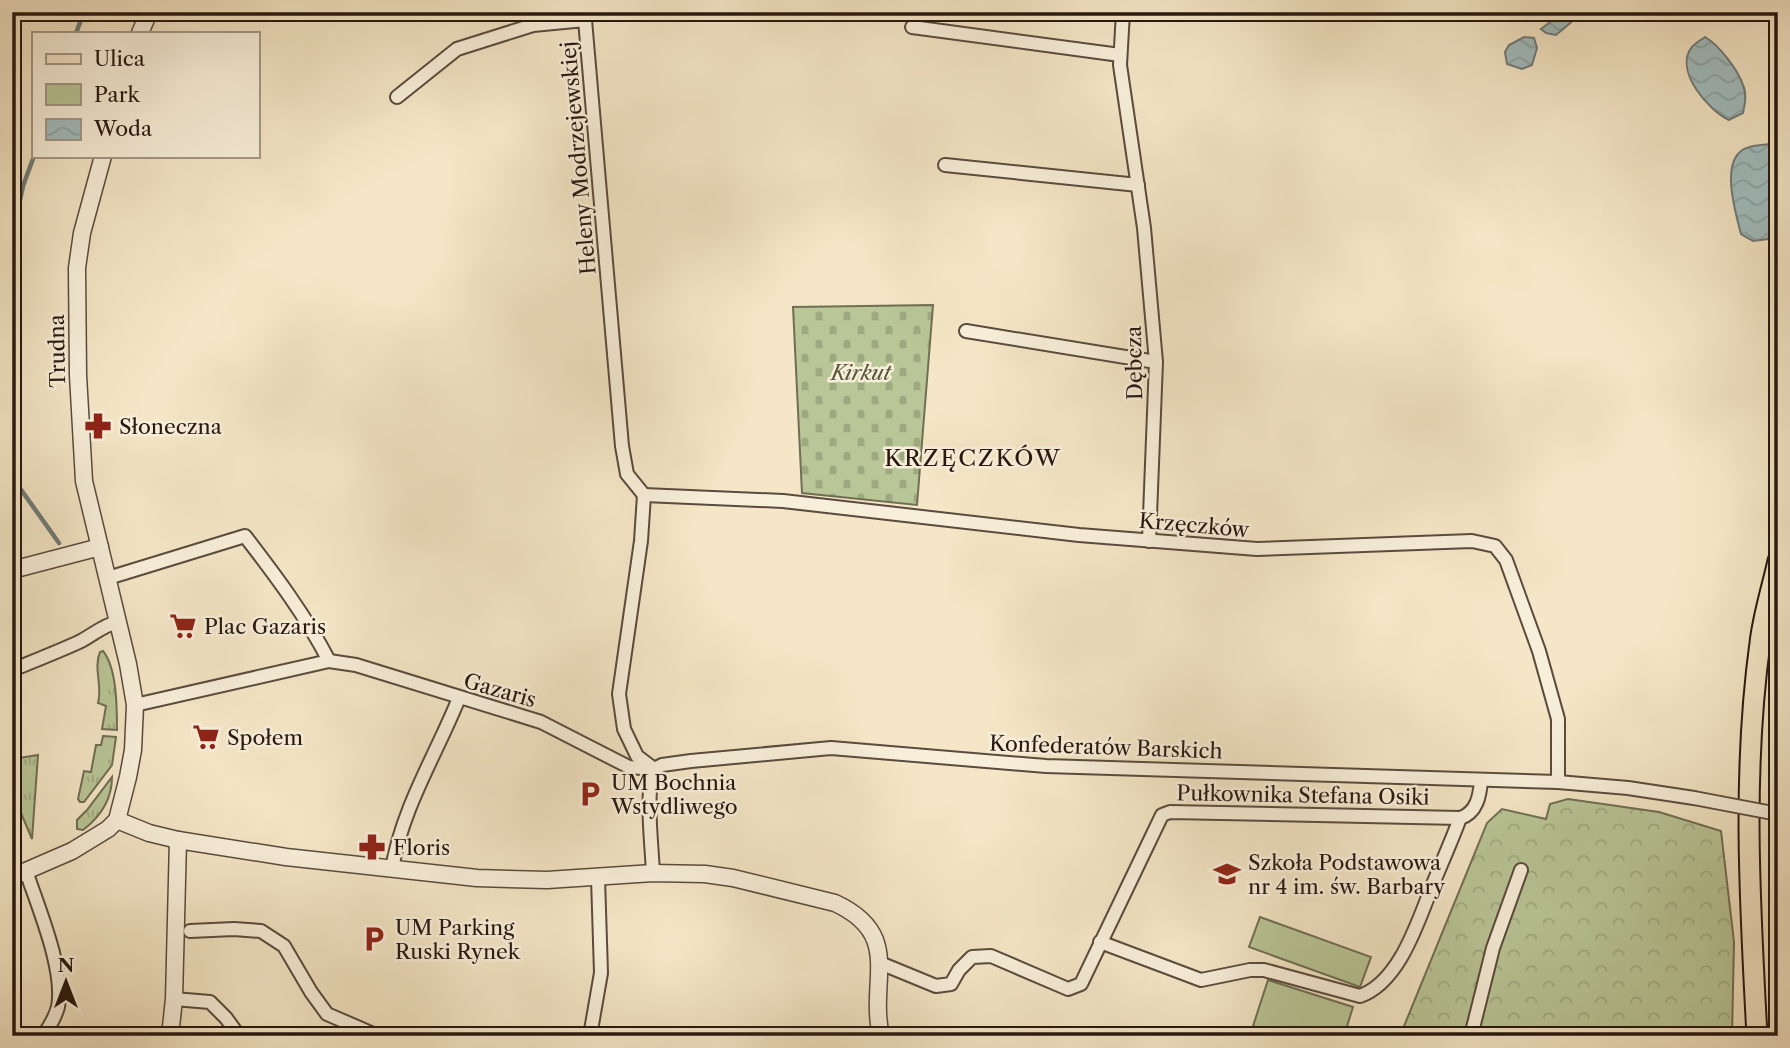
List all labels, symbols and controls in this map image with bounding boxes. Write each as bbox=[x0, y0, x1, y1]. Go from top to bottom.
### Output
legend bbox=[32, 32, 259, 158]
street label: Heleny Modrzejewskiej bbox=[555, 40, 601, 276]
text: Ulica bbox=[94, 46, 146, 71]
text: Park bbox=[94, 82, 140, 107]
text: Woda bbox=[93, 116, 153, 141]
street label: Trudna bbox=[44, 313, 70, 388]
street label: Dębcza bbox=[1121, 325, 1147, 400]
park label: Kirkut bbox=[829, 360, 893, 385]
pharmacy icon: Słoneczna bbox=[83, 411, 113, 441]
place label: Słoneczna bbox=[119, 414, 223, 439]
district label: KRZĘCZKÓW bbox=[884, 444, 1062, 472]
street label: Krzęczków bbox=[1138, 508, 1251, 542]
supermarket icon: Plac Gazaris bbox=[168, 611, 198, 641]
place label: Plac Gazaris bbox=[204, 614, 326, 639]
street label: Gazaris bbox=[461, 668, 539, 712]
supermarket icon: Społem bbox=[191, 722, 221, 752]
place label: Społem bbox=[227, 725, 303, 750]
street label: Konfederatów Barskich bbox=[989, 730, 1223, 764]
place label: UM Bochnia Wstydliwego bbox=[610, 770, 738, 819]
parking icon: UM Bochnia Wstydliwego bbox=[575, 779, 605, 809]
street label: Pułkownika Stefana Osiki bbox=[1176, 780, 1430, 810]
pharmacy icon: Floris bbox=[357, 832, 387, 862]
place label: Floris bbox=[393, 835, 450, 860]
place label: Szkoła Podstawowa nr 4 im. św. Barbary bbox=[1248, 850, 1445, 899]
school or university icon: Szkoła Podstawowa nr 4 im. św. Barbary bbox=[1212, 859, 1242, 889]
place label: UM Parking Ruski Rynek bbox=[395, 915, 521, 964]
parking icon: UM Parking Ruski Rynek bbox=[359, 924, 389, 954]
north arrow bbox=[32, 946, 102, 1016]
text: N bbox=[58, 954, 74, 977]

